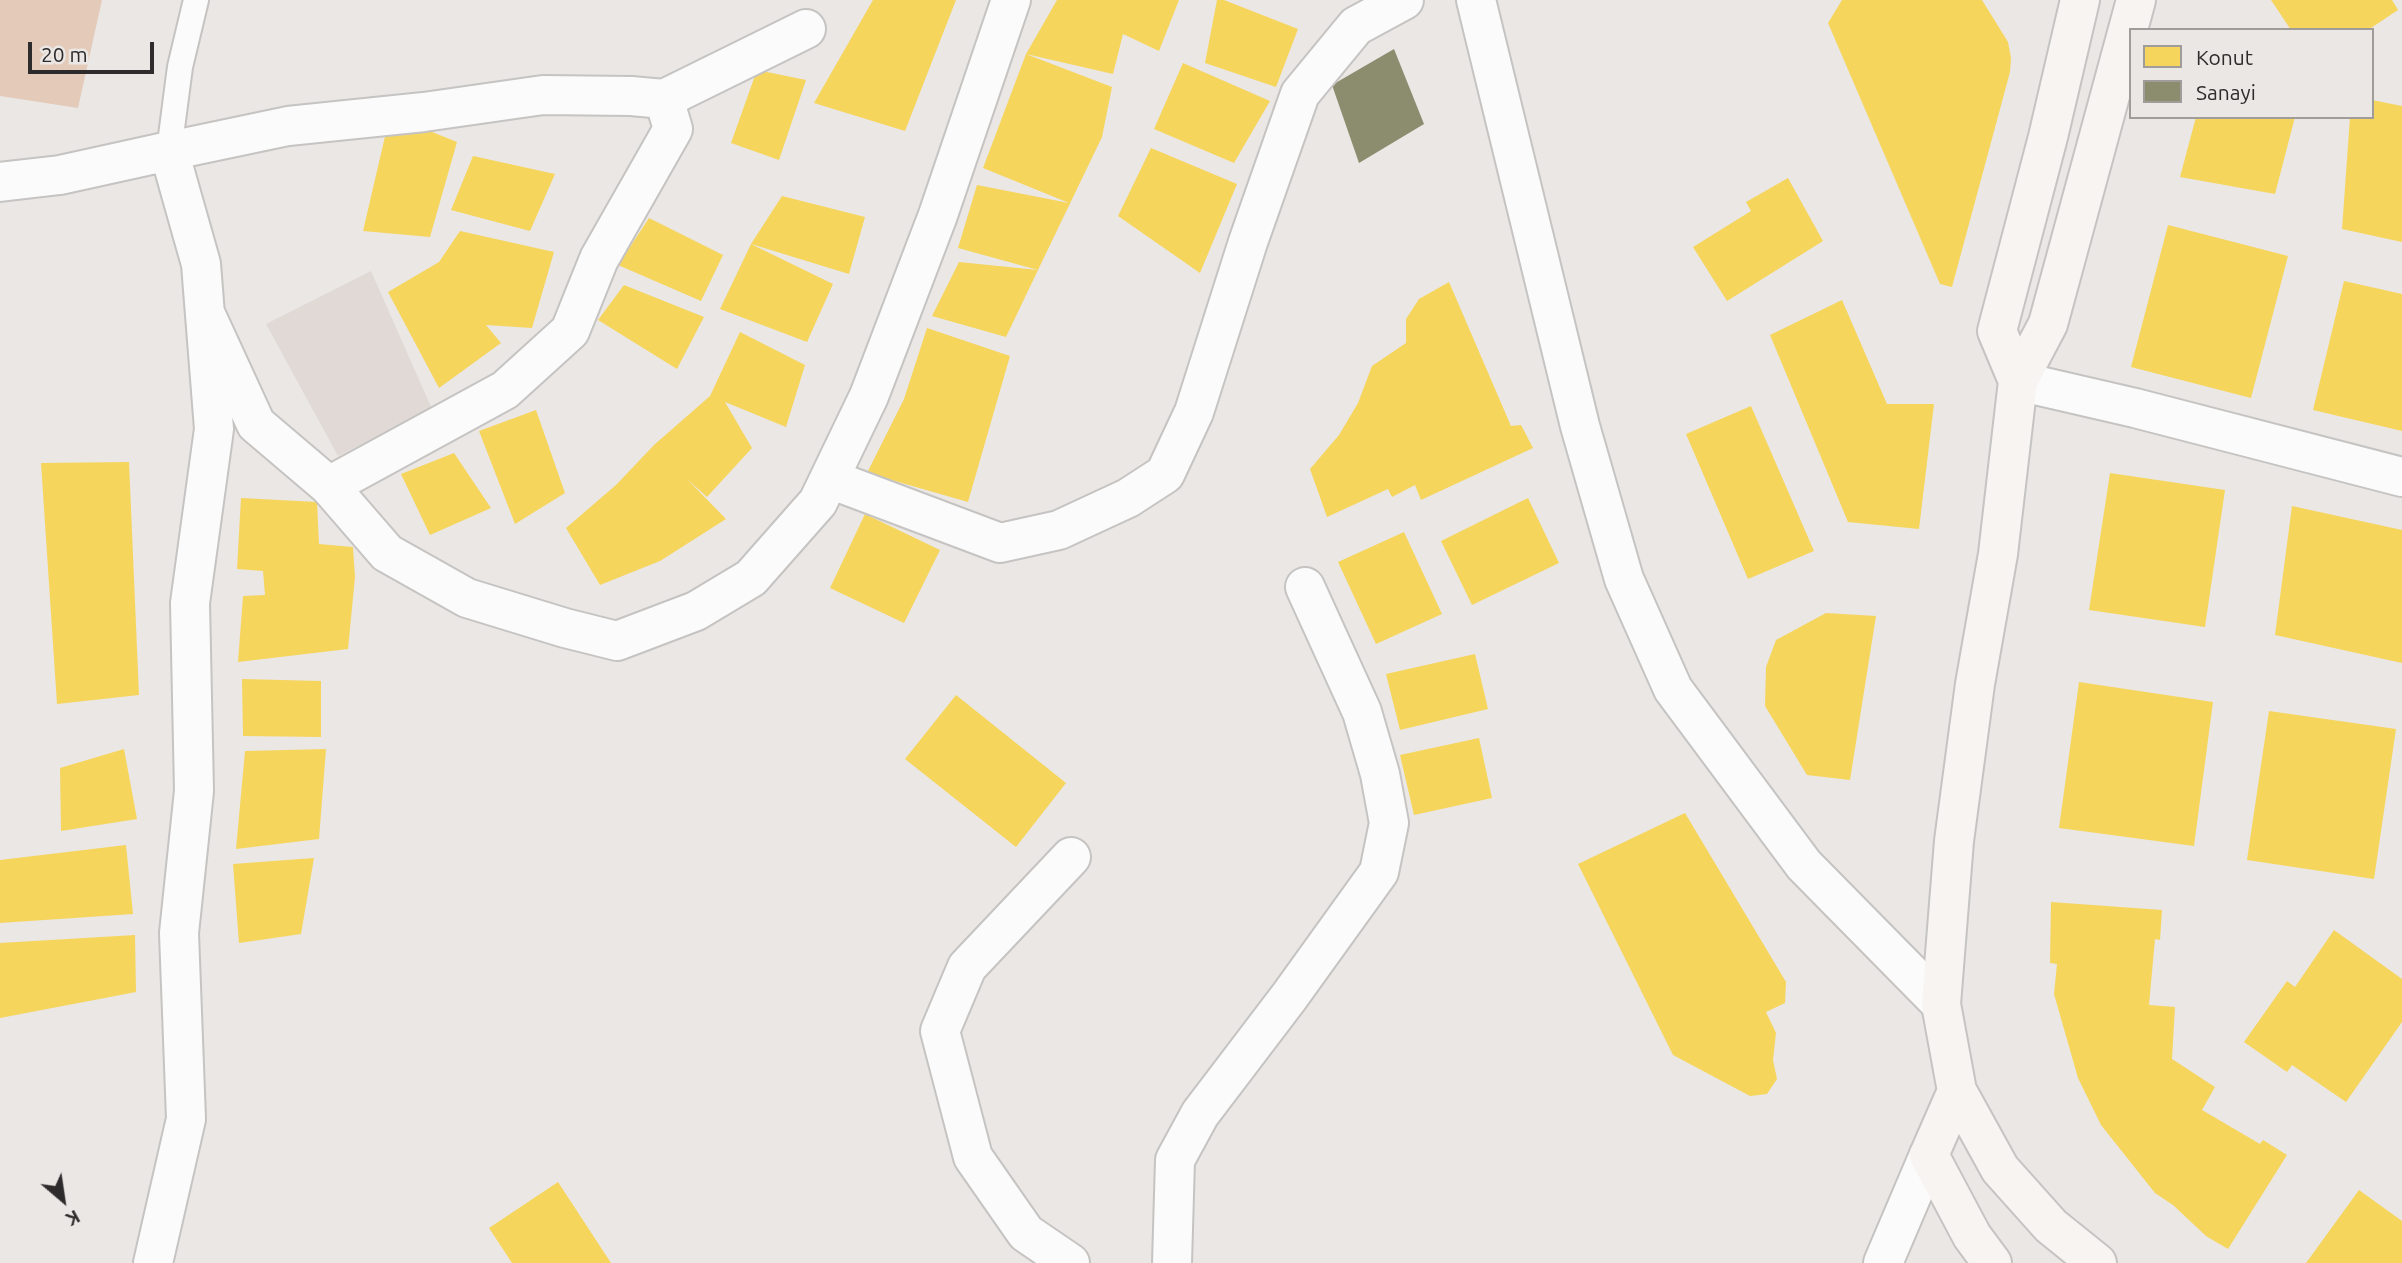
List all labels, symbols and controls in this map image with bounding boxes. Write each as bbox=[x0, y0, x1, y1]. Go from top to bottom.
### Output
scale bar bbox=[32, 28, 158, 72]
legend bbox=[2129, 28, 2374, 119]
text: 20 m bbox=[41, 42, 88, 66]
text: Konut bbox=[2196, 45, 2253, 69]
text: Sanayi bbox=[2196, 80, 2256, 104]
north arrow bbox=[28, 1165, 98, 1235]
text: K bbox=[62, 1206, 84, 1231]

